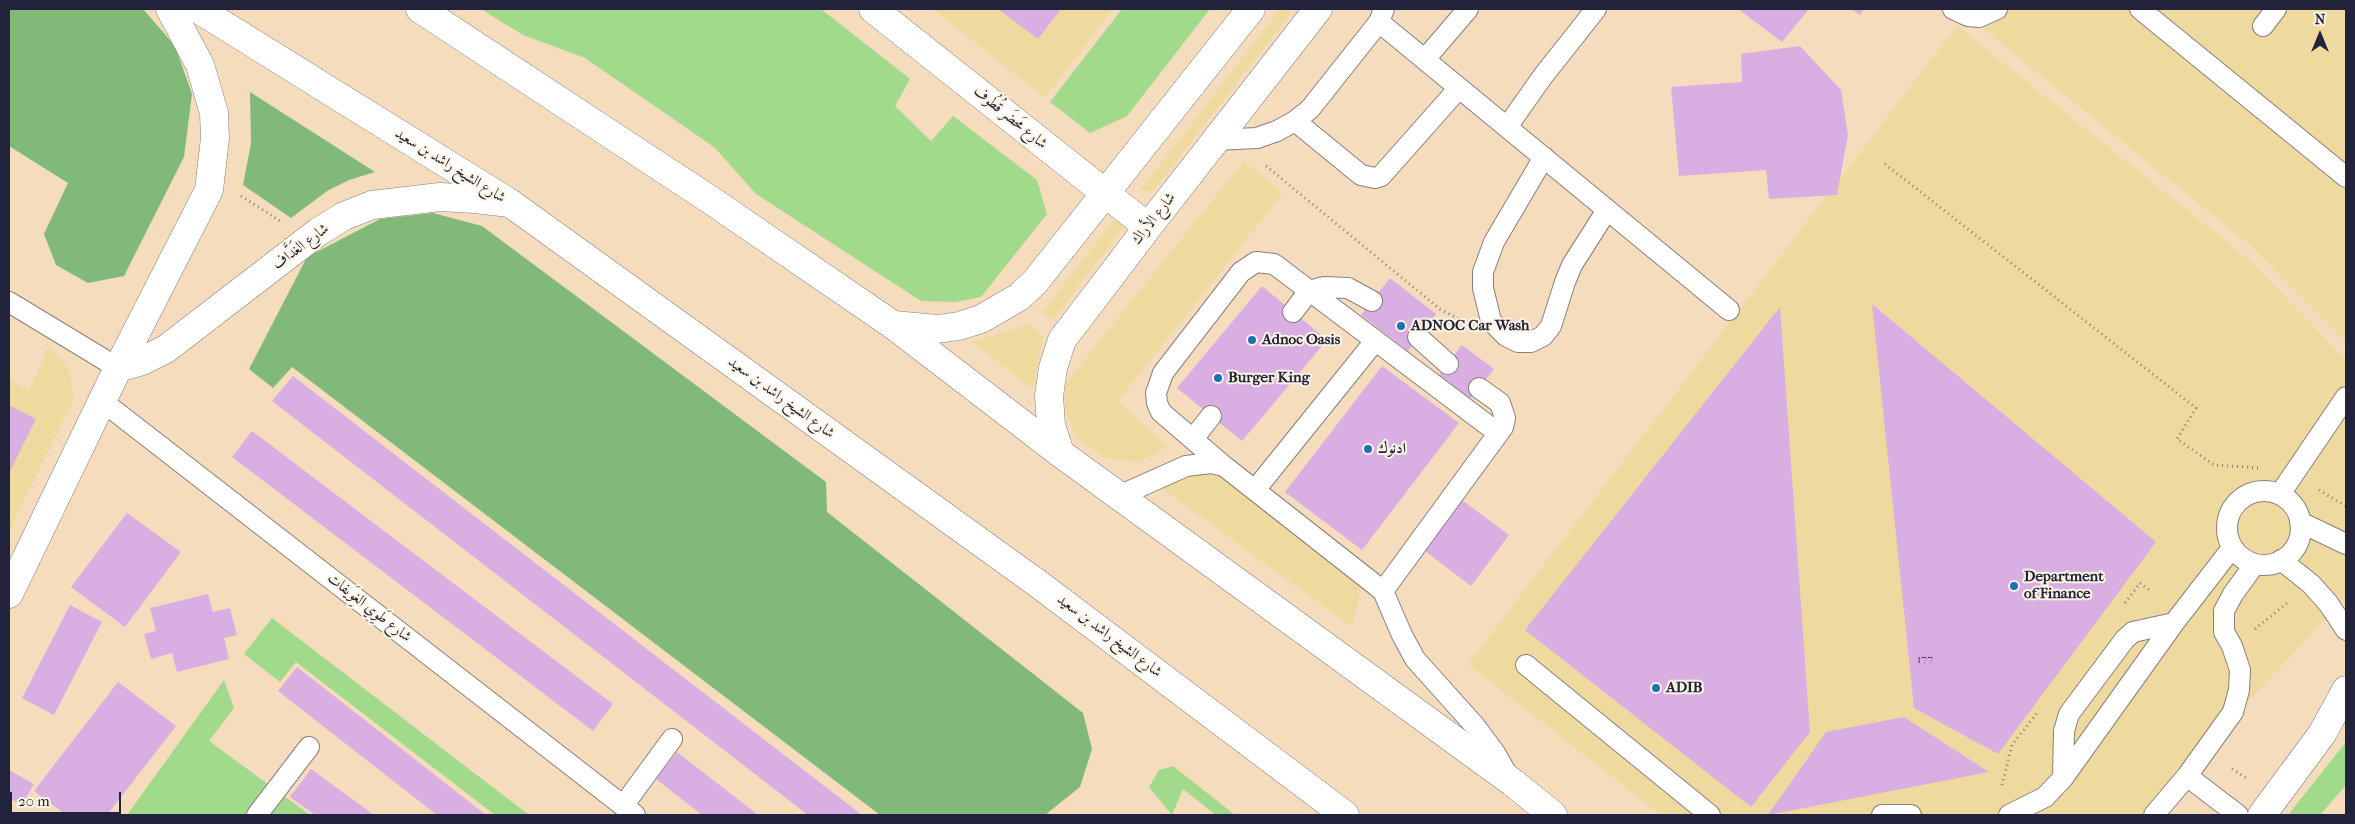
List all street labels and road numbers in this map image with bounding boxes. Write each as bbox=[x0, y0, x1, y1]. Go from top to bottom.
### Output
street label: شارع مَحضَر قُطُوف bbox=[969, 83, 1051, 153]
street label: شارع الشيخ راشد بن سعيد bbox=[391, 125, 509, 207]
street label: شارع الأراك bbox=[1128, 189, 1180, 249]
street label: شارع الغَدَّاف bbox=[269, 220, 333, 274]
street label: شارع الشيخ راشد بن سعيد bbox=[724, 353, 838, 443]
street label: شارع طَوِي الغِوَيفات bbox=[323, 570, 415, 646]
street label: شارع الشيخ راشد بن سعيد bbox=[1053, 591, 1165, 681]

